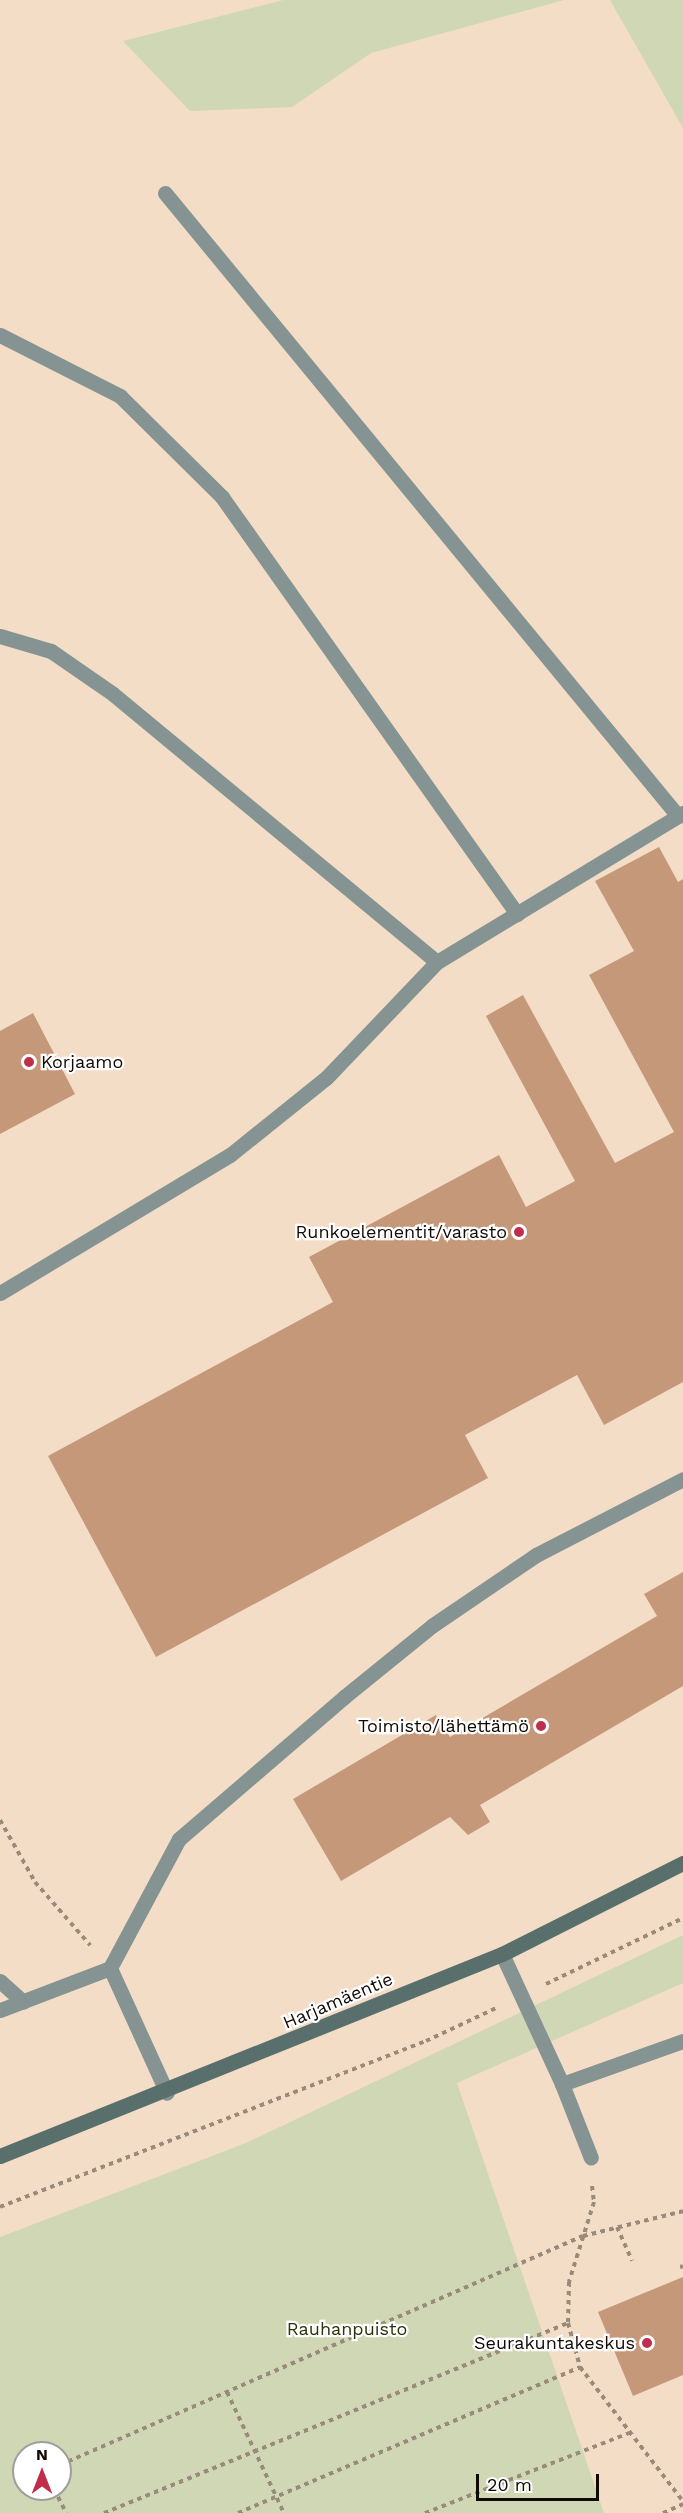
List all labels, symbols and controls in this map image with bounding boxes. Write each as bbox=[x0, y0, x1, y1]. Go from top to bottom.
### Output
place label: Korjaamo bbox=[41, 1051, 123, 1073]
marker: Korjaamo bbox=[22, 1055, 36, 1069]
place label: Runkoelementit/varasto bbox=[296, 1221, 507, 1243]
marker: Runkoelementit/varasto bbox=[512, 1225, 526, 1239]
place label: Toimisto/lähettämö bbox=[358, 1715, 529, 1737]
marker: Toimisto/lähettämö bbox=[534, 1719, 548, 1733]
street label: Harjamäentie bbox=[280, 1968, 396, 2034]
park label: Rauhanpuisto bbox=[287, 2318, 407, 2340]
place label: Seurakuntakeskus bbox=[474, 2332, 635, 2354]
marker: Seurakuntakeskus bbox=[640, 2336, 654, 2350]
north arrow bbox=[12, 2441, 72, 2501]
text: N bbox=[36, 2445, 48, 2464]
scale bar bbox=[479, 2462, 602, 2500]
text: 20 m bbox=[487, 2474, 532, 2495]

